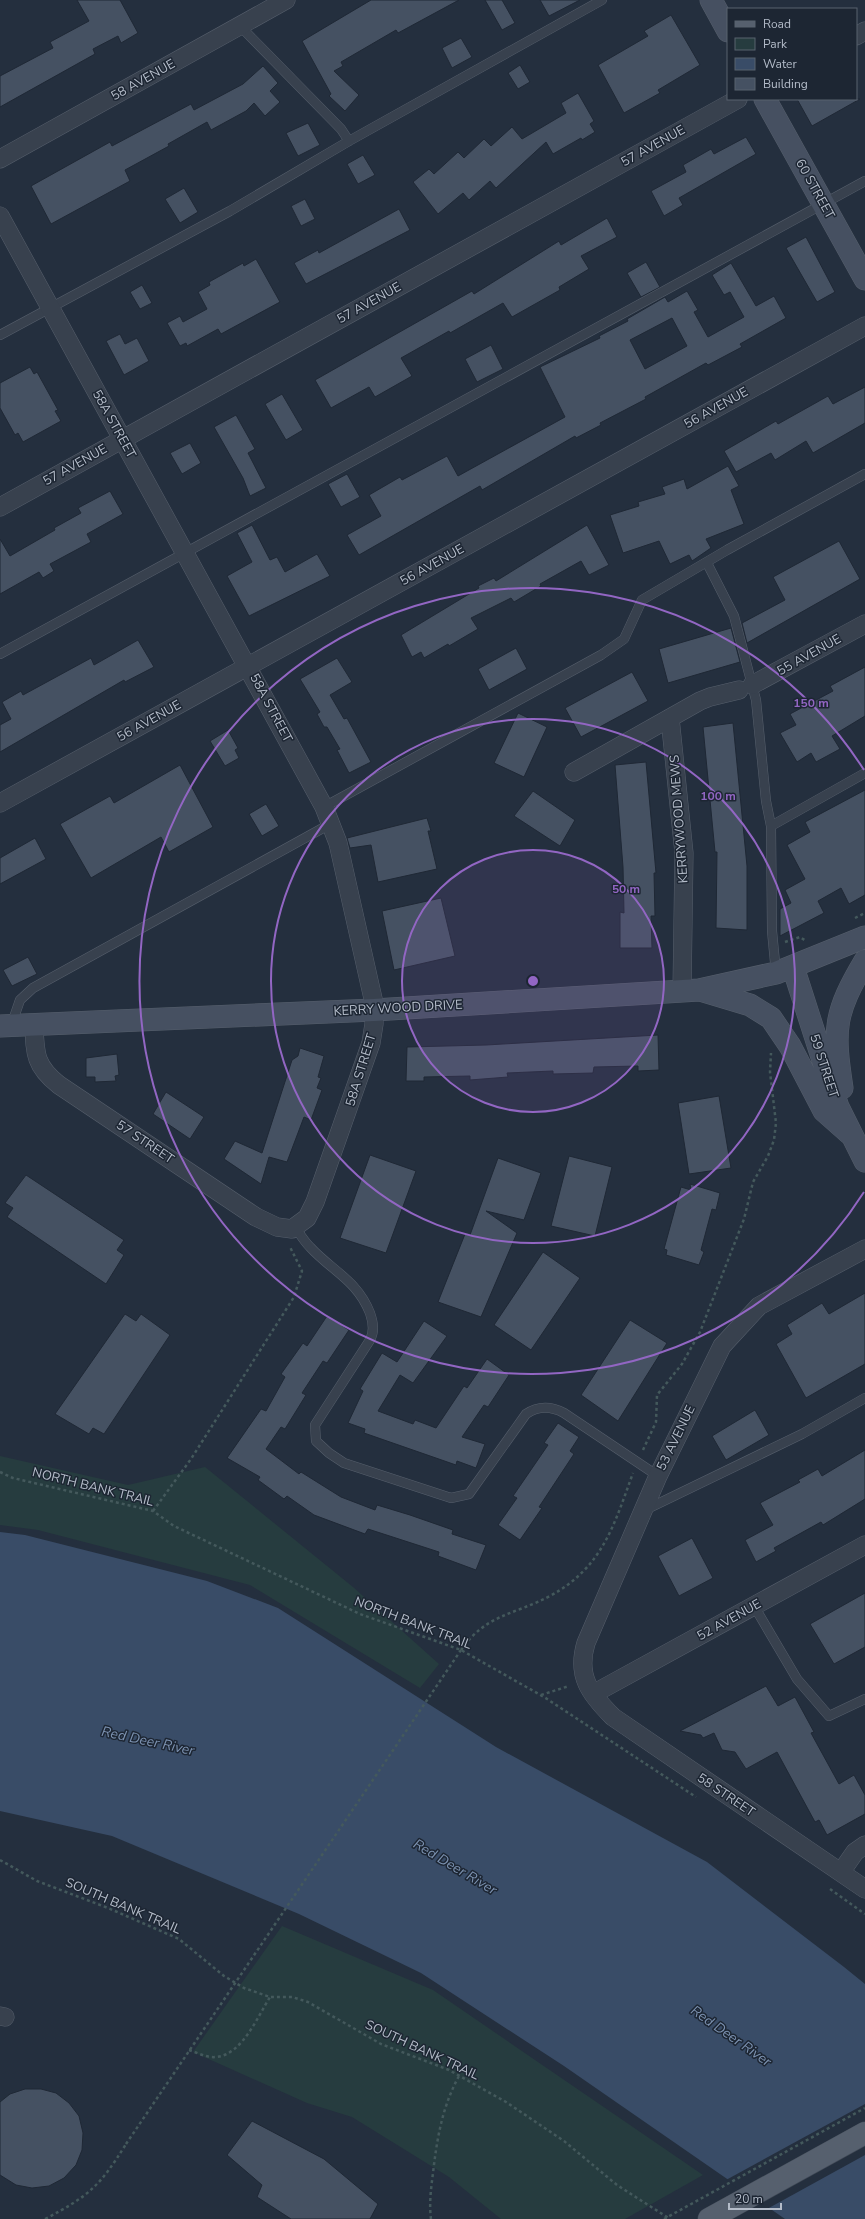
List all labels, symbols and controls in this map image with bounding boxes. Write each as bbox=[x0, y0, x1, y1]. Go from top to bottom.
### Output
legend bbox=[727, 8, 857, 100]
text: Road bbox=[763, 16, 791, 32]
text: Park bbox=[763, 36, 788, 52]
street label: 58 AVENUE bbox=[108, 55, 178, 105]
text: Water bbox=[763, 56, 797, 72]
text: Building bbox=[763, 76, 808, 92]
street label: 57 AVENUE bbox=[618, 121, 688, 171]
street label: 60 STREET bbox=[791, 156, 839, 222]
street label: 57 AVENUE bbox=[334, 278, 404, 328]
street label: 56 AVENUE bbox=[681, 383, 751, 433]
street label: 58A STREET bbox=[88, 387, 140, 462]
street label: 57 AVENUE bbox=[40, 440, 110, 490]
street label: 56 AVENUE bbox=[397, 540, 467, 590]
street label: 55 AVENUE bbox=[774, 630, 844, 680]
street label: 58A STREET bbox=[245, 670, 297, 746]
text: 150 m bbox=[793, 695, 829, 711]
street label: 56 AVENUE bbox=[114, 696, 184, 746]
street label: KERRYWOOD MEWS bbox=[666, 754, 692, 884]
text: 100 m bbox=[700, 788, 736, 804]
text: 50 m bbox=[612, 881, 640, 897]
centre of rings bbox=[526, 974, 540, 988]
street label: KERRY WOOD DRIVE bbox=[333, 996, 463, 1020]
street label: 58A STREET bbox=[341, 1031, 381, 1109]
street label: 59 STREET bbox=[805, 1032, 843, 1100]
street label: 57 STREET bbox=[113, 1116, 178, 1168]
street label: 53 AVENUE bbox=[652, 1402, 700, 1474]
street label: NORTH BANK TRAIL bbox=[30, 1463, 156, 1511]
street label: NORTH BANK TRAIL bbox=[352, 1592, 474, 1654]
street label: 52 AVENUE bbox=[694, 1595, 764, 1645]
water label: Red Deer River bbox=[100, 1722, 197, 1760]
street label: 58 STREET bbox=[694, 1769, 759, 1821]
water label: Red Deer River bbox=[410, 1835, 501, 1900]
street label: SOUTH BANK TRAIL bbox=[62, 1873, 184, 1939]
water label: Red Deer River bbox=[687, 2001, 776, 2071]
street label: SOUTH BANK TRAIL bbox=[362, 2016, 482, 2084]
scale bar bbox=[729, 2185, 781, 2211]
text: 20 m bbox=[735, 2191, 763, 2207]

